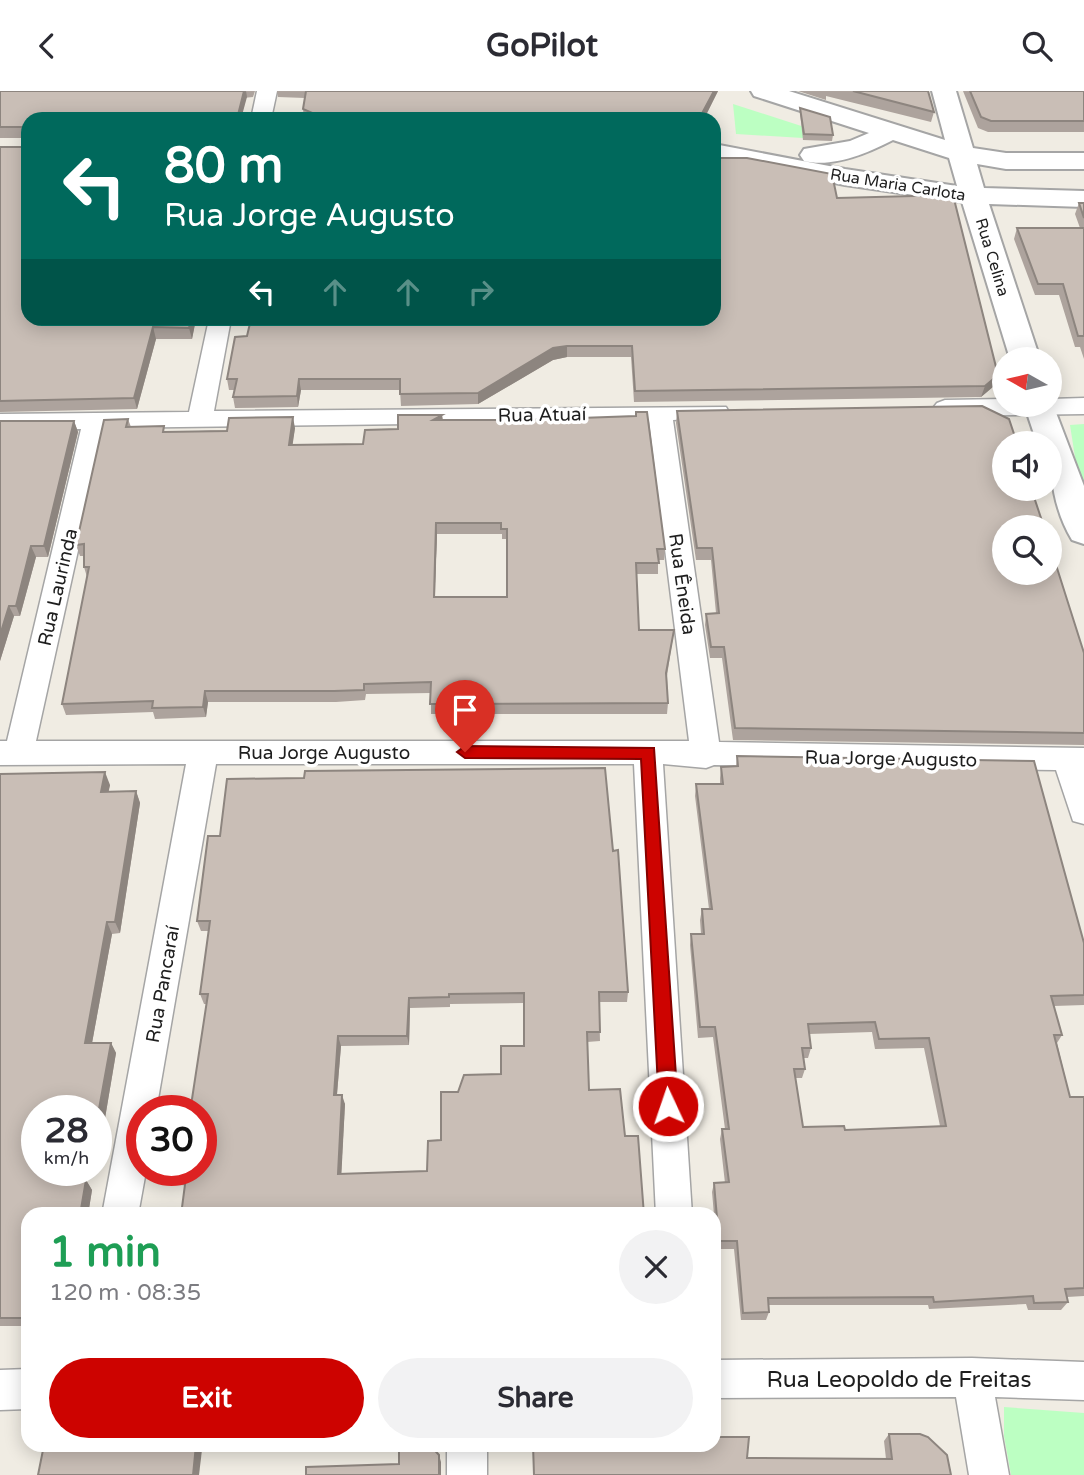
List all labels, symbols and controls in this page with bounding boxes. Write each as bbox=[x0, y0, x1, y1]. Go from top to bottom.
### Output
icon: back bbox=[28, 27, 66, 65]
text: GoPilot bbox=[486, 27, 598, 65]
icon: search bbox=[1018, 27, 1056, 65]
text: 80 m bbox=[164, 137, 283, 196]
icon: left bbox=[49, 140, 140, 231]
street label: Rua Maria Carlota bbox=[829, 164, 967, 206]
text: Rua Jorge Augusto bbox=[164, 197, 455, 235]
street label: Rua Celina bbox=[971, 216, 1013, 299]
icon: left bbox=[243, 273, 281, 311]
icon: ahead bbox=[316, 273, 354, 311]
icon: ahead bbox=[389, 273, 427, 311]
icon: right bbox=[462, 273, 500, 311]
north arrow bbox=[992, 347, 1062, 417]
map controls bbox=[992, 347, 1062, 585]
street label: Rua Atuaí bbox=[497, 403, 587, 427]
button: sound bbox=[992, 431, 1062, 501]
button: search bbox=[992, 515, 1062, 585]
street label: Rua Laurinda bbox=[34, 526, 82, 648]
street label: Rua Êneida bbox=[664, 532, 700, 636]
pin bbox=[435, 680, 495, 752]
icon: arrive bbox=[446, 691, 484, 729]
street label: Rua Jorge Augusto bbox=[238, 742, 410, 764]
street label: Rua Jorge Augusto bbox=[805, 746, 977, 772]
street label: Rua Pancaraí bbox=[142, 924, 184, 1045]
position arrow bbox=[631, 1069, 705, 1143]
speed limit sign: 30 bbox=[126, 1095, 217, 1186]
text: 28 bbox=[45, 1110, 88, 1152]
text: km/h bbox=[44, 1147, 89, 1169]
text: 1 min bbox=[49, 1227, 161, 1278]
button: close bbox=[619, 1230, 693, 1304]
text: 120 m · 08:35 bbox=[49, 1279, 201, 1307]
button: Exit bbox=[49, 1358, 364, 1438]
button: Share bbox=[378, 1358, 693, 1438]
street label: Rua Leopoldo de Freitas bbox=[766, 1366, 1032, 1394]

